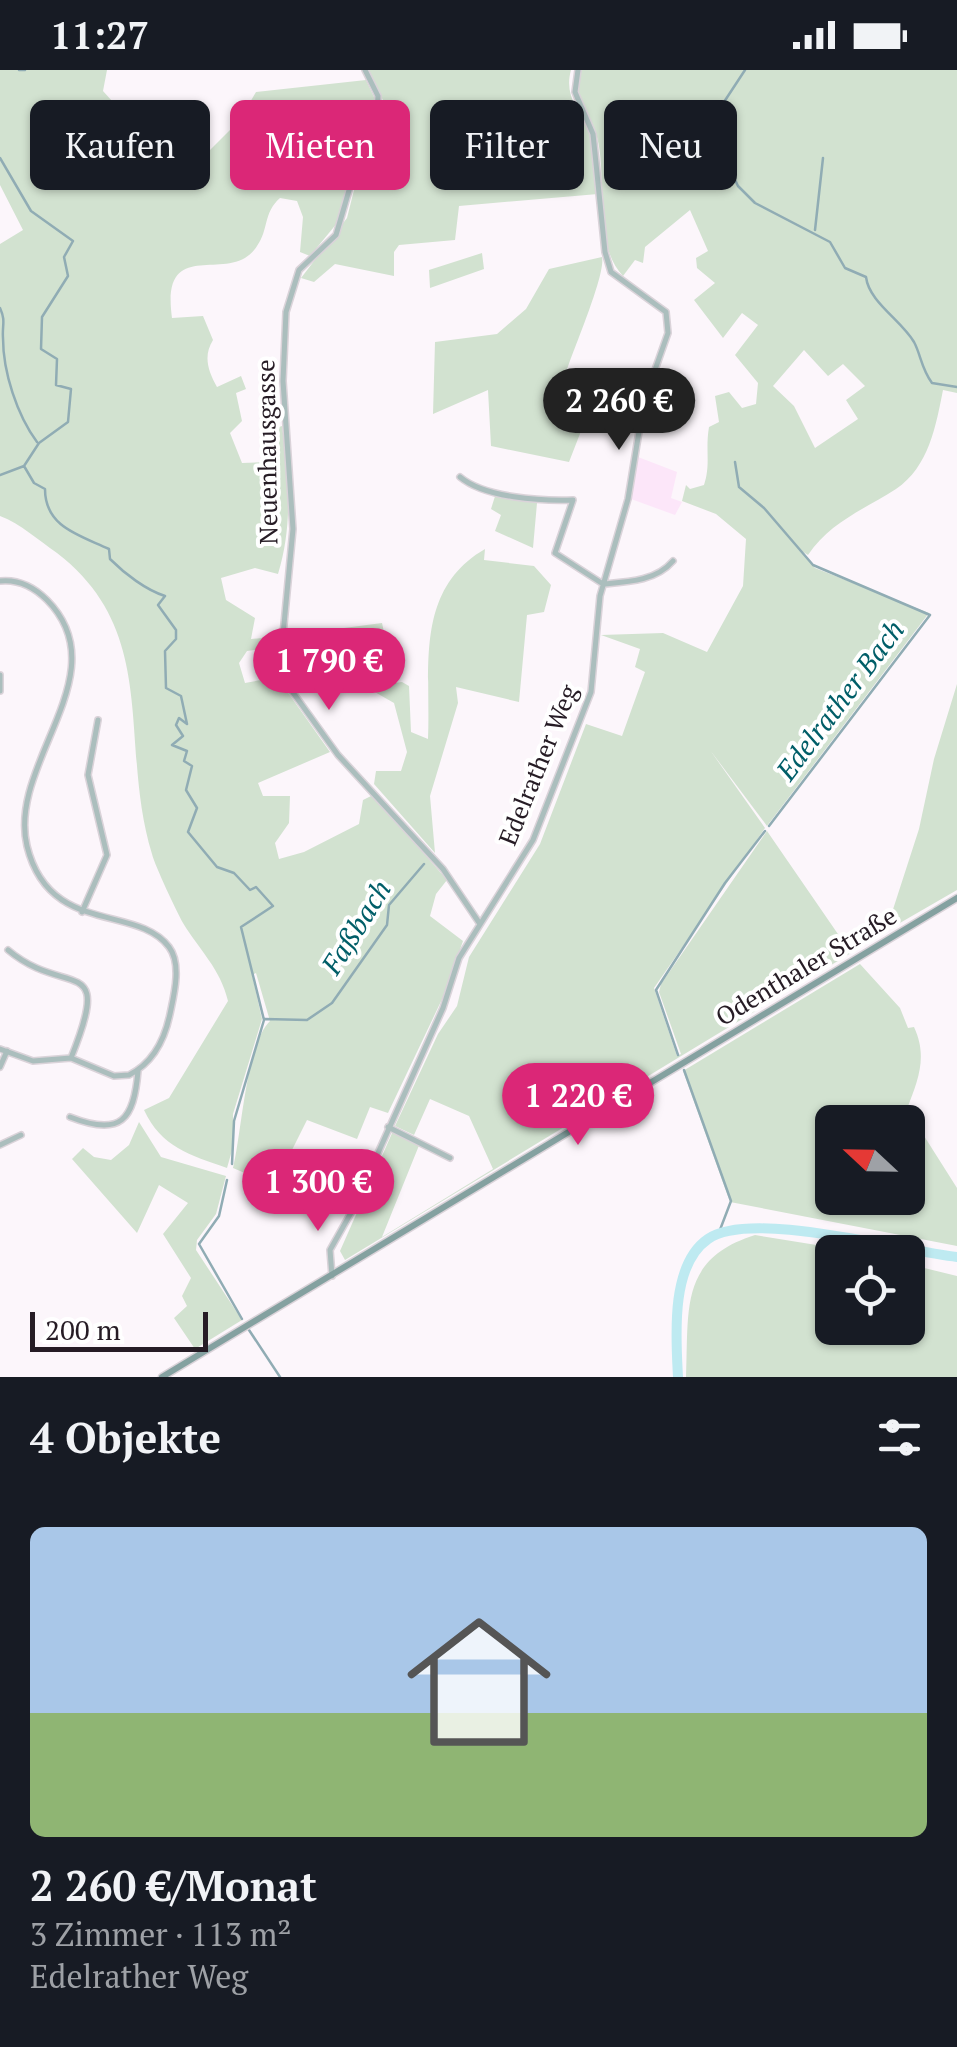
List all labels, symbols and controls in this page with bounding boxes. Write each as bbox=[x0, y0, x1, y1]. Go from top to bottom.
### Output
text: 11:27 bbox=[50, 10, 149, 60]
chip: Kaufen bbox=[30, 100, 210, 190]
chip: Mieten bbox=[230, 100, 410, 190]
chip: Filter bbox=[430, 100, 584, 190]
chip: Neu bbox=[604, 100, 737, 190]
street label: Neuenhausgasse bbox=[248, 359, 285, 545]
pin: 2 260 € bbox=[527, 368, 711, 453]
text: 2 260 € bbox=[565, 379, 673, 421]
water label: Edelrather Bach bbox=[767, 612, 912, 788]
pin: 1 790 € bbox=[237, 628, 421, 713]
text: 1 790 € bbox=[275, 639, 383, 681]
street label: Edelrather Weg bbox=[490, 679, 585, 850]
water label: Faßbach bbox=[312, 873, 399, 981]
street label: Odenthaler Straße bbox=[709, 898, 902, 1033]
pin: 1 220 € bbox=[486, 1063, 670, 1148]
text: 1 220 € bbox=[524, 1074, 632, 1116]
north arrow bbox=[815, 1105, 925, 1215]
map controls bbox=[815, 1105, 925, 1345]
pin: 1 300 € bbox=[226, 1149, 410, 1234]
text: 1 300 € bbox=[264, 1160, 372, 1202]
button: locate bbox=[815, 1235, 925, 1345]
scale bar bbox=[30, 1307, 208, 1352]
text: 200 m bbox=[45, 1311, 121, 1348]
text: 4 Objekte bbox=[30, 1409, 221, 1465]
icon: filters bbox=[872, 1410, 927, 1465]
icon: home bbox=[389, 1592, 569, 1772]
text: 2 260 €/Monat bbox=[30, 1857, 317, 1913]
text: 3 Zimmer · 113 m² bbox=[30, 1913, 291, 1955]
text: Edelrather Weg bbox=[30, 1955, 248, 1997]

